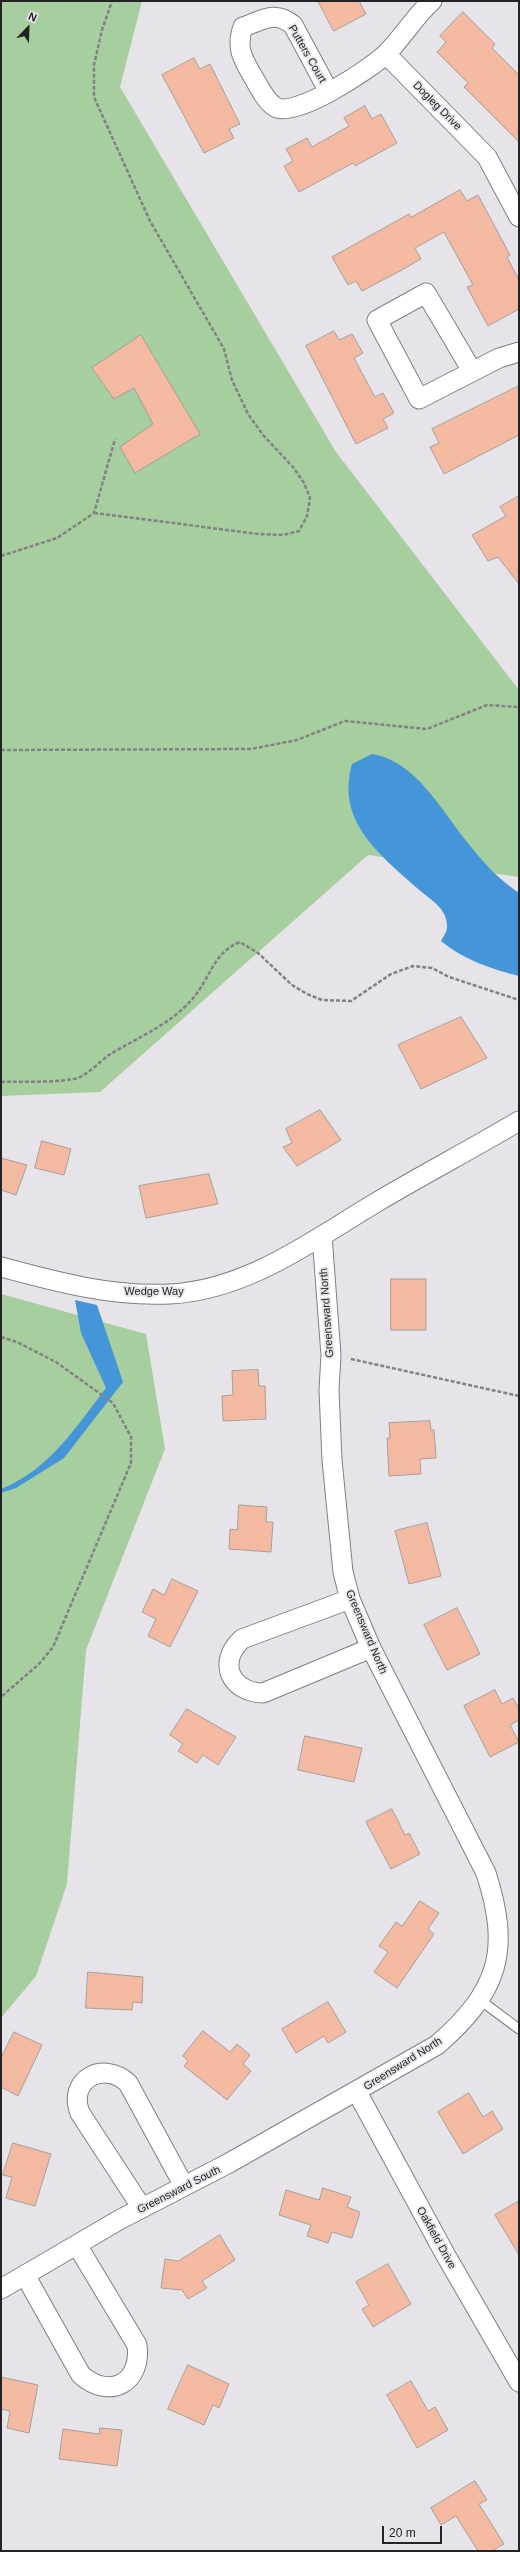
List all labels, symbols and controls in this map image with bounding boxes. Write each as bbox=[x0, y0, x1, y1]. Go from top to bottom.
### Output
north arrow bbox=[8, 8, 48, 48]
text: N bbox=[27, 10, 39, 24]
street label: Putters Court bbox=[285, 23, 329, 85]
street label: Dogleg Drive bbox=[410, 79, 464, 133]
street label: Greensward North bbox=[317, 1268, 337, 1358]
street label: Wedge Way bbox=[124, 1285, 184, 1299]
street label: Greensward North bbox=[342, 1588, 390, 1676]
street label: Greensward North bbox=[361, 2035, 445, 2093]
street label: Greensward South bbox=[135, 2163, 223, 2217]
street label: Oakfield Drive bbox=[413, 2205, 459, 2271]
scale bar bbox=[384, 2518, 444, 2544]
text: 20 m bbox=[389, 2526, 416, 2540]

